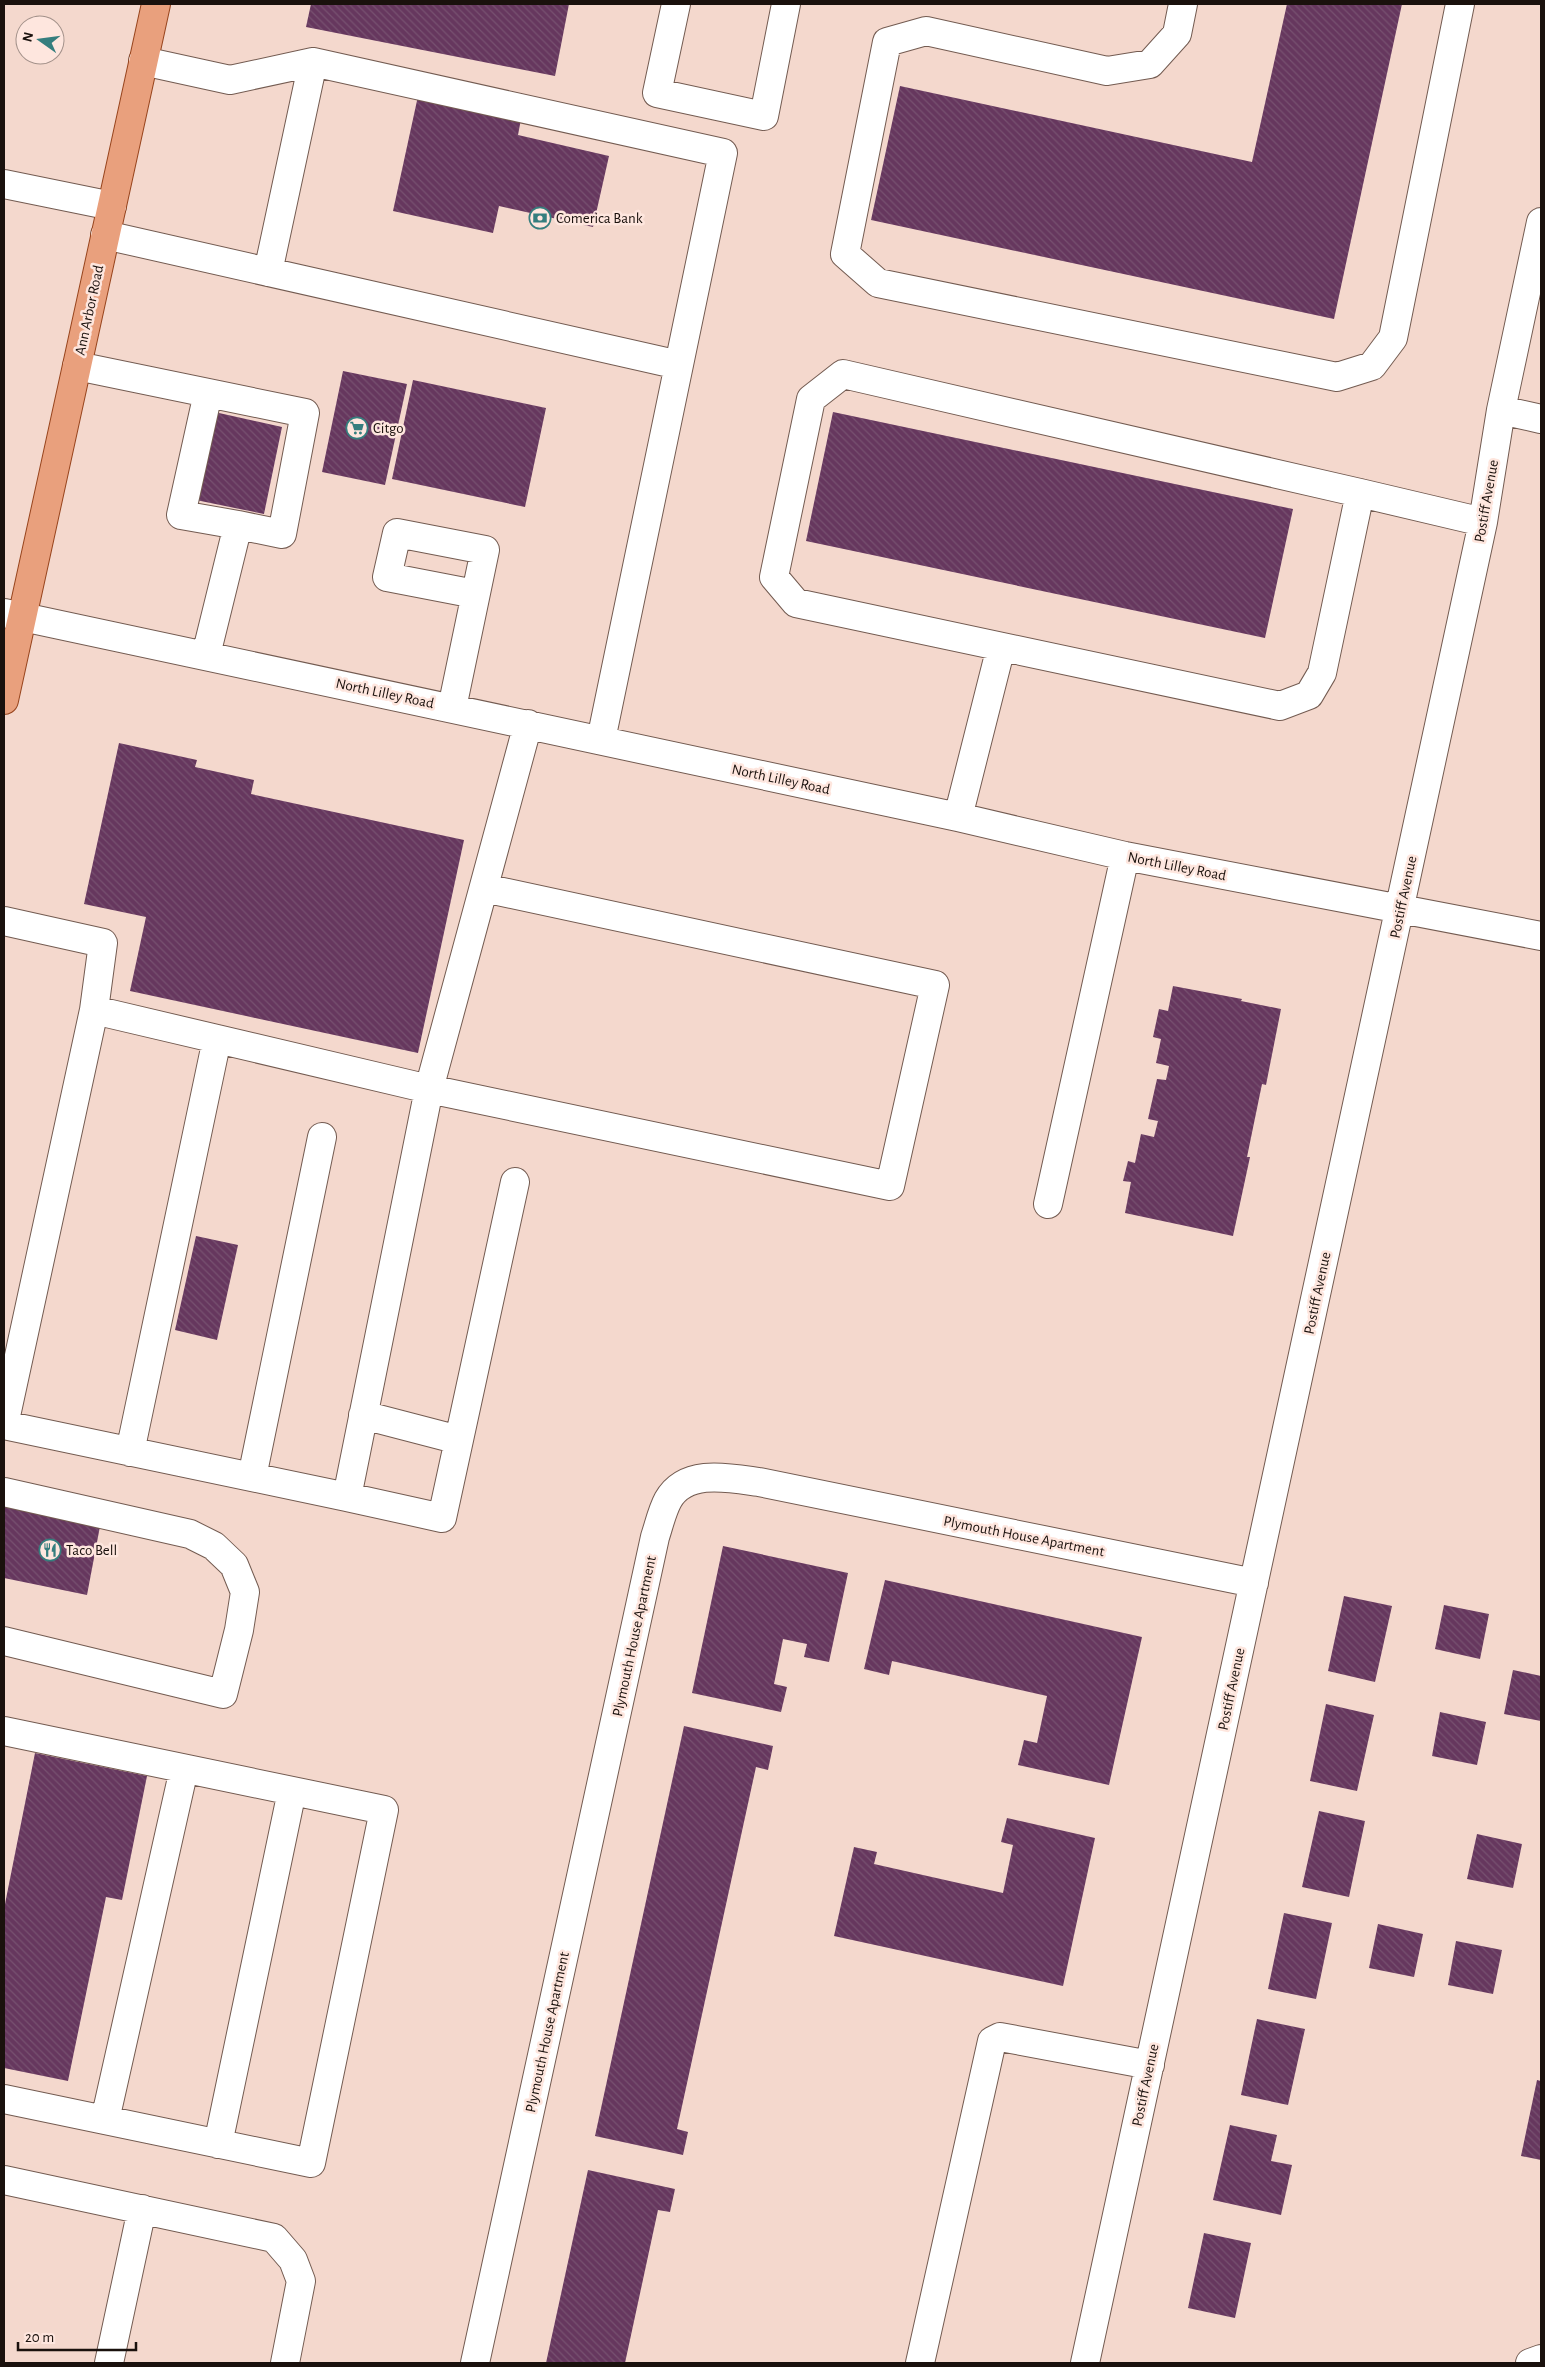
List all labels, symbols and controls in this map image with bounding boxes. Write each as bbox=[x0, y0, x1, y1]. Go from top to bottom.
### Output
north arrow bbox=[15, 15, 65, 65]
text: N bbox=[20, 31, 36, 44]
bank icon: Comerica Bank bbox=[528, 206, 552, 230]
place label: Comerica Bank bbox=[556, 211, 643, 226]
street label: Ann Arbor Road bbox=[73, 263, 106, 357]
supermarket icon: Citgo bbox=[345, 416, 369, 440]
place label: Citgo bbox=[373, 421, 404, 436]
street label: Postiff Avenue bbox=[1472, 458, 1501, 544]
street label: North Lilley Road bbox=[334, 676, 436, 711]
street label: North Lilley Road bbox=[730, 762, 832, 797]
street label: North Lilley Road bbox=[1126, 850, 1228, 883]
street label: Postiff Avenue bbox=[1387, 854, 1420, 940]
street label: Postiff Avenue bbox=[1301, 1250, 1334, 1336]
street label: Plymouth House Apartment bbox=[942, 1514, 1106, 1560]
restaurant icon: Taco Bell bbox=[38, 1538, 62, 1562]
place label: Taco Bell bbox=[66, 1543, 117, 1558]
street label: Plymouth House Apartment bbox=[610, 1554, 659, 1718]
street label: Postiff Avenue bbox=[1215, 1646, 1248, 1732]
street label: Plymouth House Apartment bbox=[523, 1950, 572, 2114]
street label: Postiff Avenue bbox=[1129, 2042, 1162, 2128]
scale bar bbox=[18, 2320, 135, 2352]
text: 20 m bbox=[25, 2330, 54, 2345]

